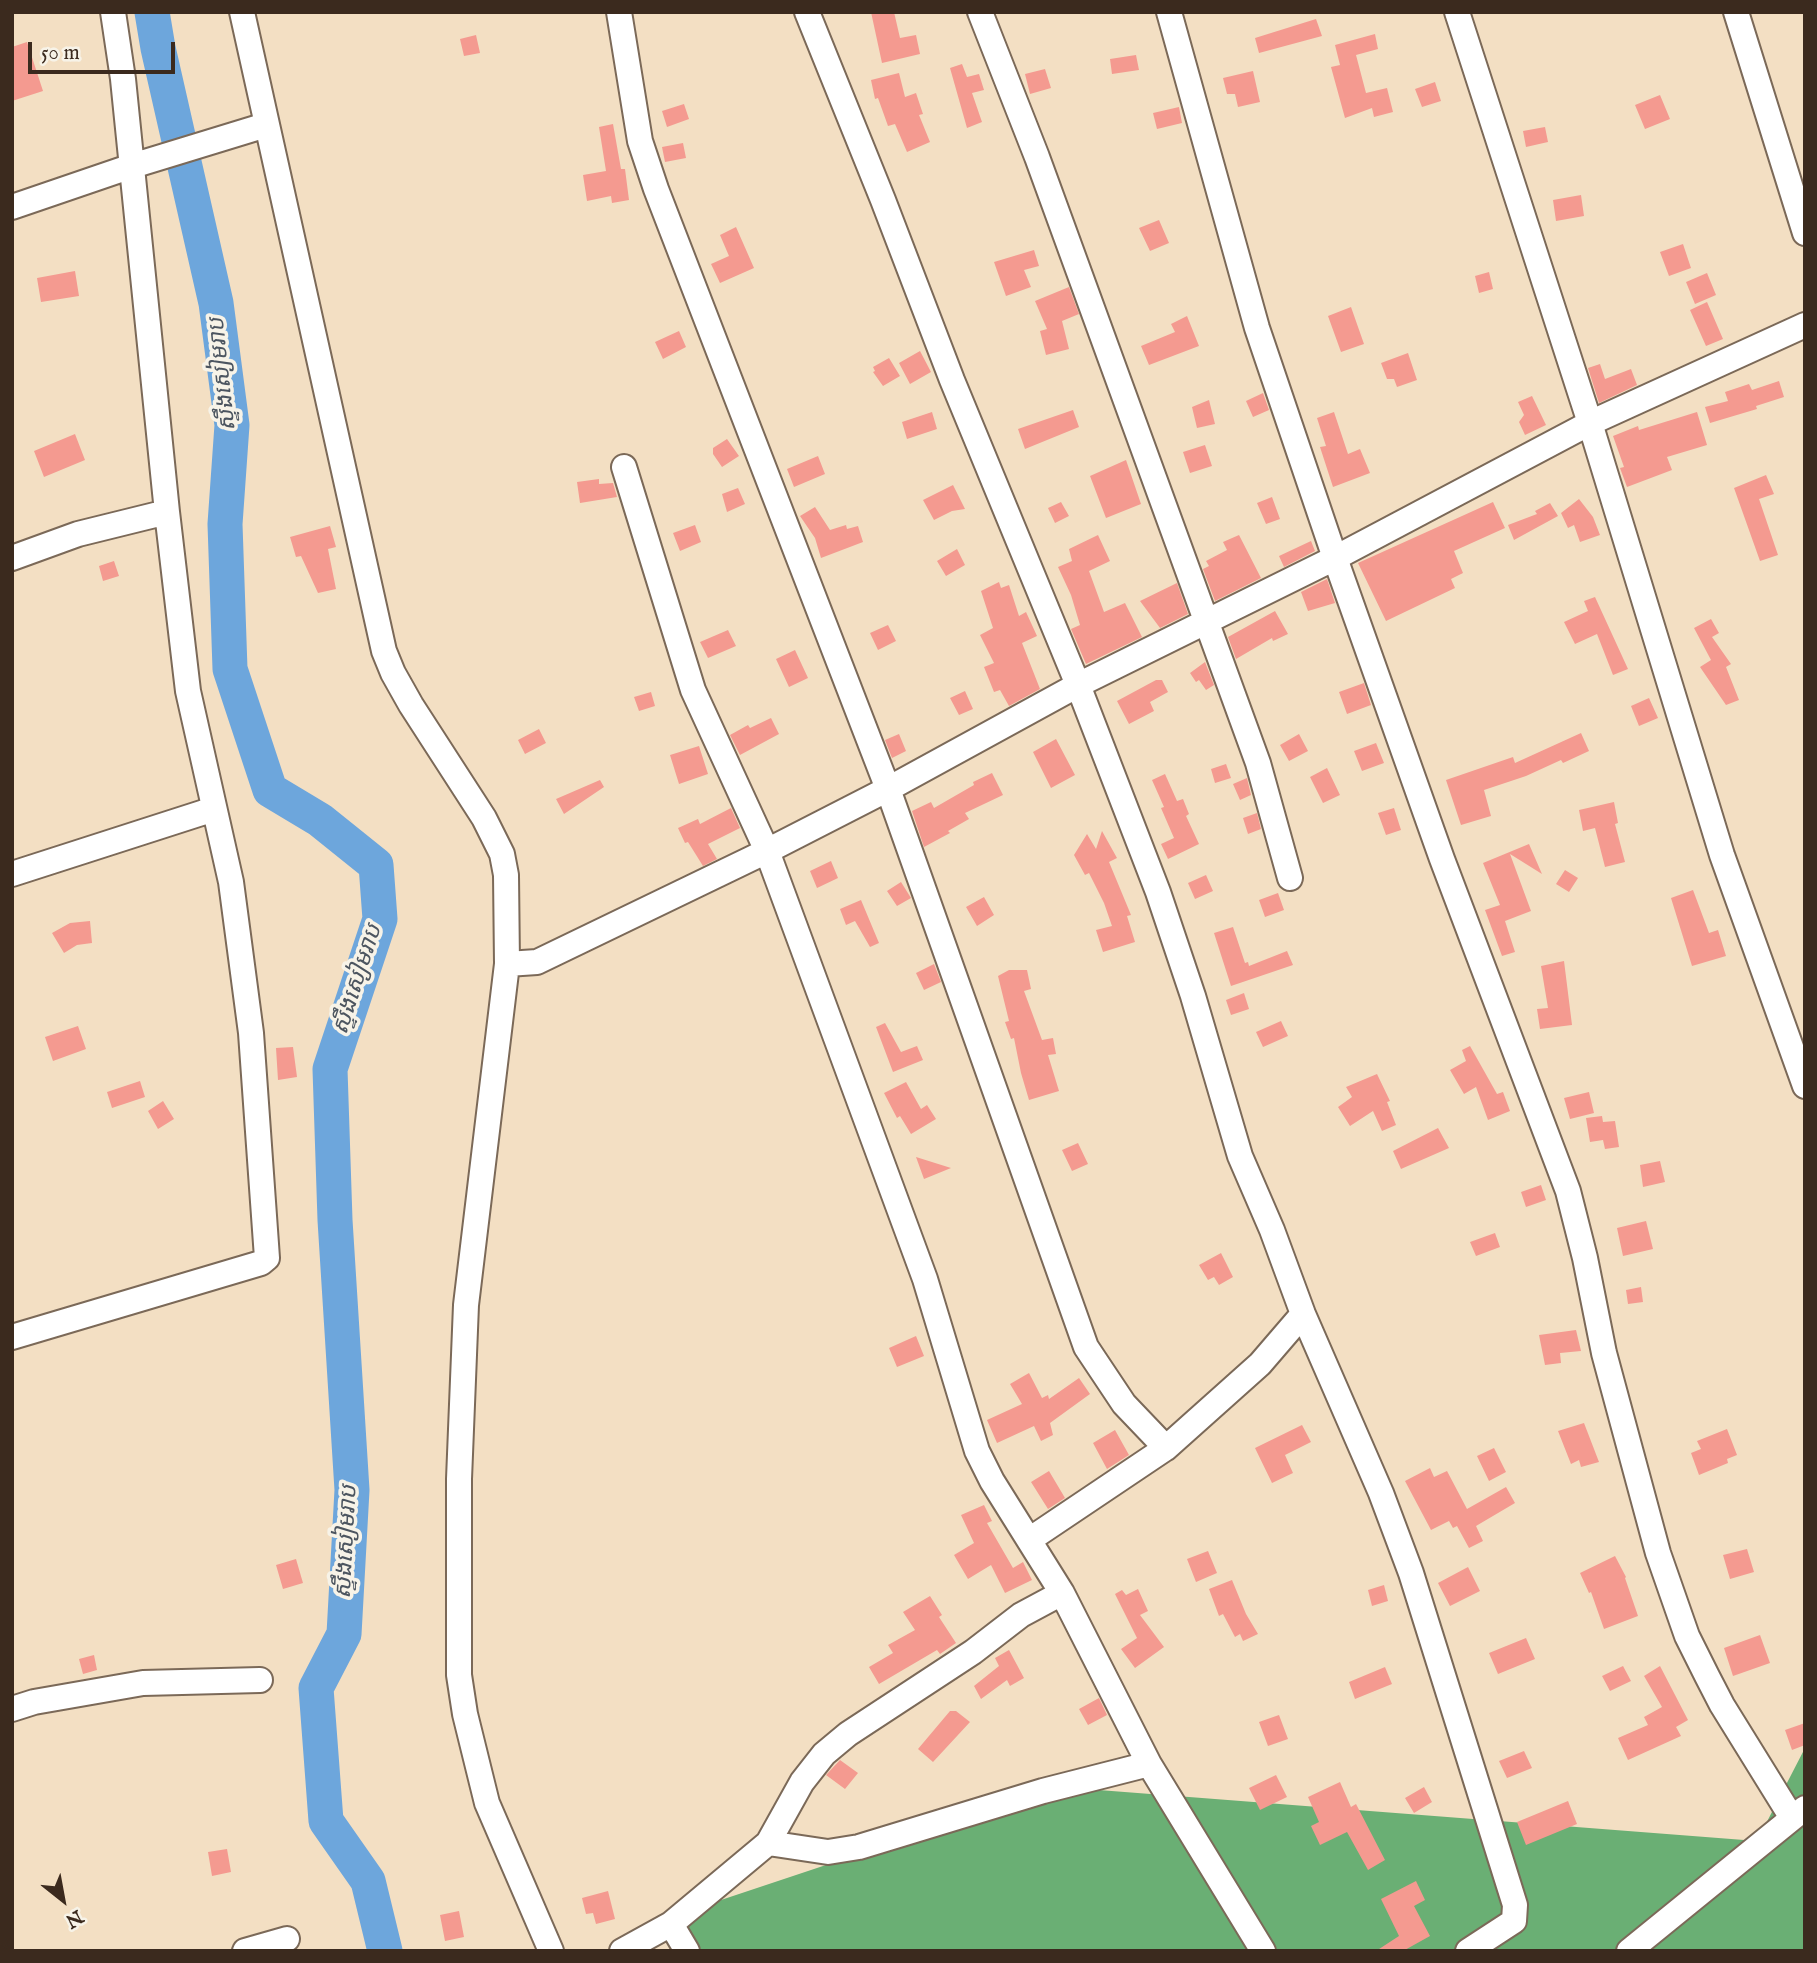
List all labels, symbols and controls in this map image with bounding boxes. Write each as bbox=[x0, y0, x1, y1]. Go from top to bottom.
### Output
scale bar bbox=[32, 28, 178, 72]
text: 50 m bbox=[41, 40, 80, 67]
water label: ស្ទឹងសៀមរាប bbox=[204, 316, 244, 432]
water label: ស្ទឹងសៀមរាប bbox=[328, 922, 390, 1038]
water label: ស្ទឹងសៀមរាប bbox=[331, 1484, 365, 1600]
north arrow bbox=[28, 1865, 98, 1935]
text: N bbox=[61, 1903, 87, 1933]

